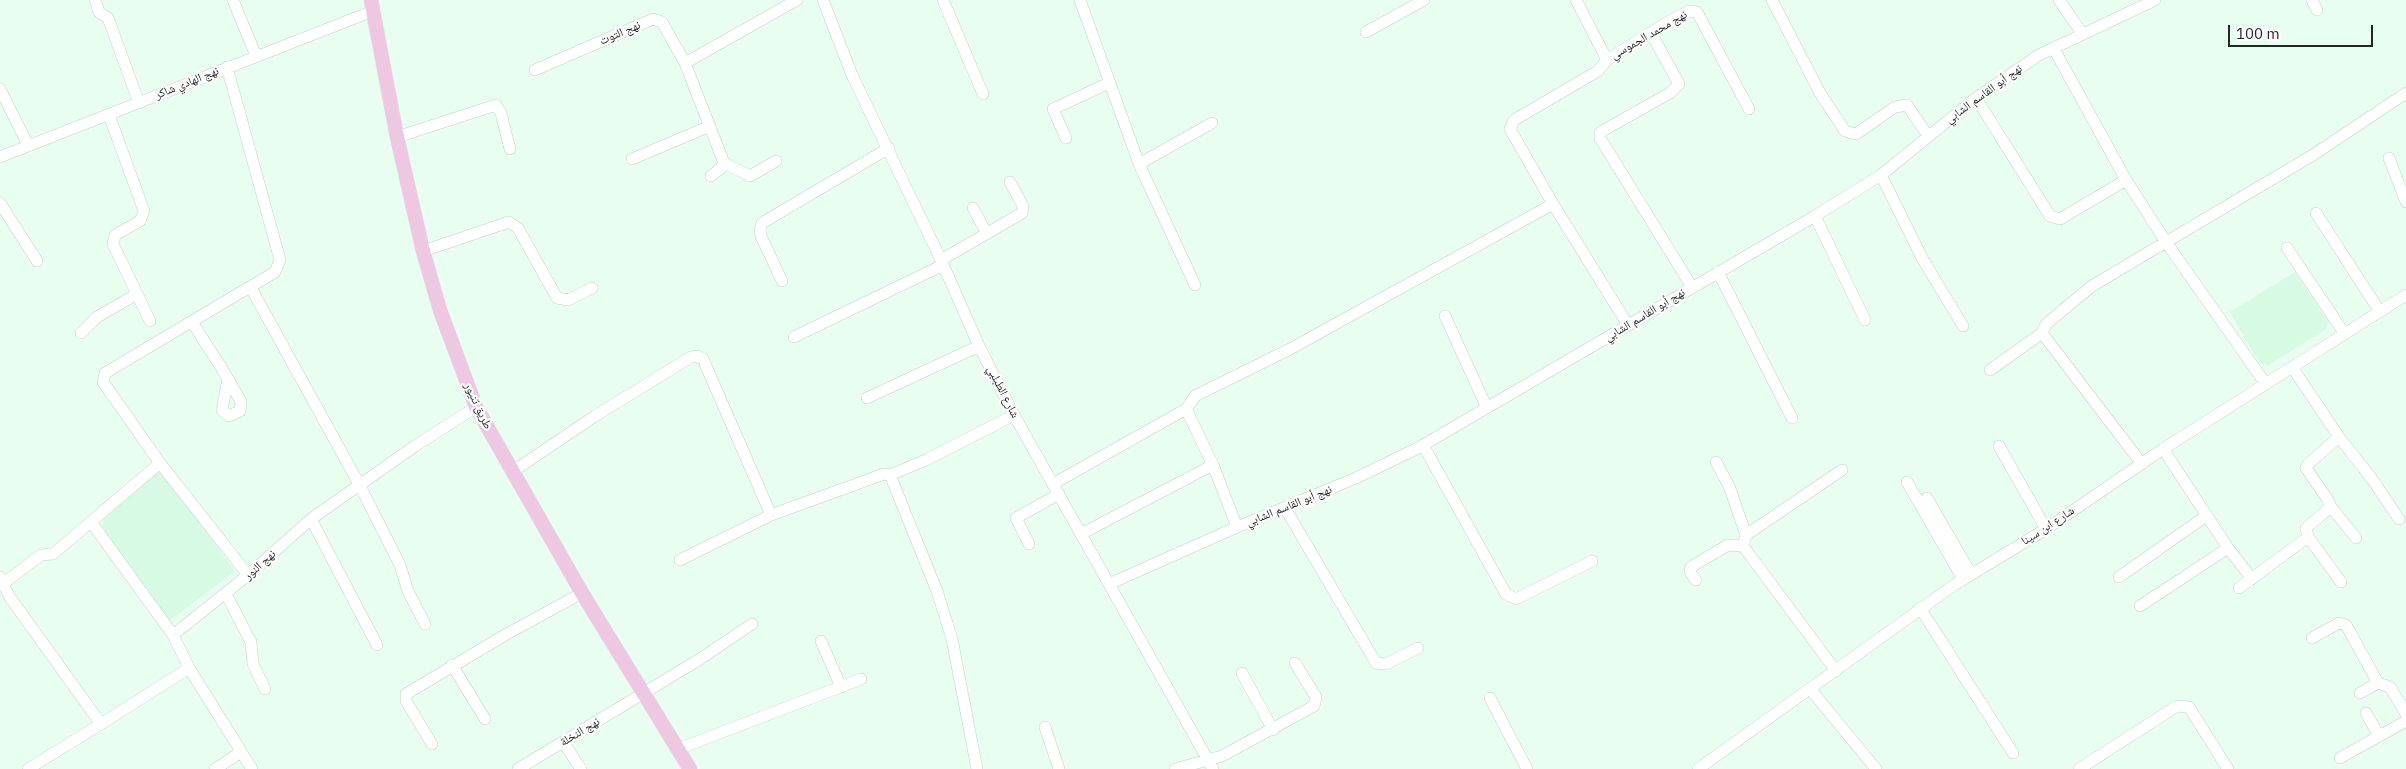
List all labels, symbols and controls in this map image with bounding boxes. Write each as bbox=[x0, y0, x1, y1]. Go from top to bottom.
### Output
street label: نهج محمد الجموسي bbox=[1608, 7, 1690, 63]
scale bar bbox=[2231, 15, 2376, 47]
street label: نهج التوت bbox=[597, 18, 643, 48]
text: 100 m bbox=[2236, 24, 2280, 43]
street label: نهج أبو القاسم الشابي bbox=[1943, 61, 2025, 127]
street label: نهج الهادي شاكر bbox=[153, 64, 221, 102]
street label: نهج أبو القاسم الشابي bbox=[1602, 285, 1688, 345]
street label: شارع الطبلبي bbox=[984, 363, 1022, 421]
street label: طريق تنيور bbox=[461, 380, 495, 432]
street label: نهج أبو القاسم الشابي bbox=[1244, 482, 1334, 530]
street label: شارع ابن سينا bbox=[2019, 504, 2077, 548]
street label: نهج النور bbox=[241, 547, 279, 583]
street label: نهج النخلة bbox=[557, 715, 603, 749]

